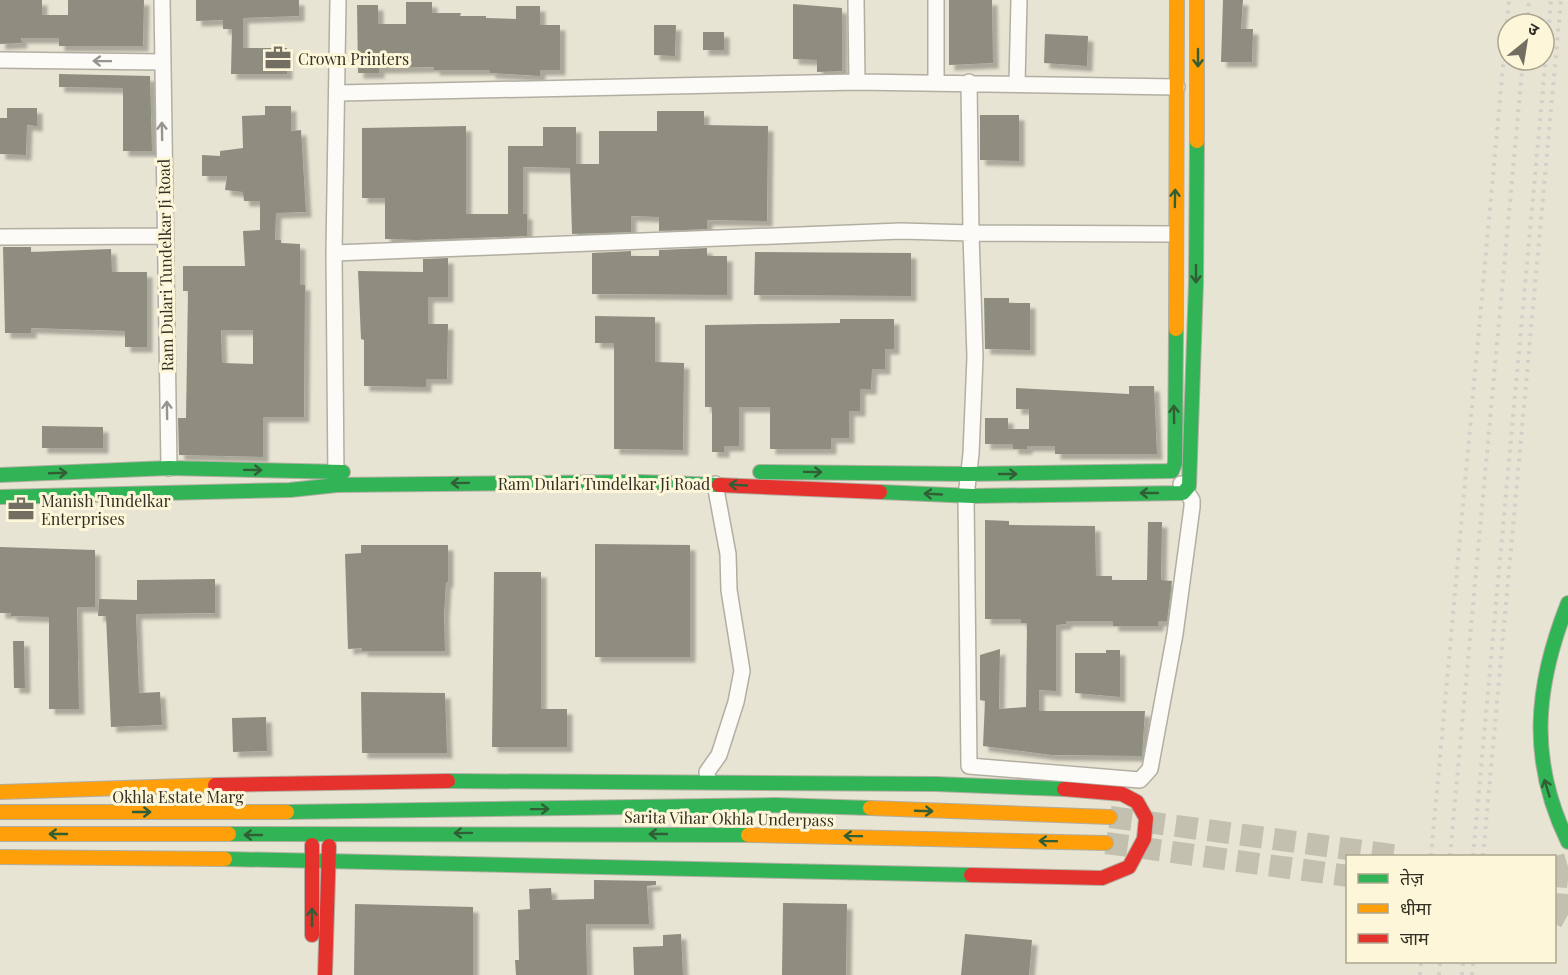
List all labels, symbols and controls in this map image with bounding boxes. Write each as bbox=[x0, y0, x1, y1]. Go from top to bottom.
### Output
north arrow bbox=[1496, 12, 1556, 72]
text: उ bbox=[1524, 17, 1544, 40]
office icon: Crown Printers bbox=[263, 43, 293, 73]
place label: Crown Printers bbox=[298, 48, 409, 69]
one-way arrow bbox=[1192, 48, 1203, 68]
one-way arrow bbox=[93, 55, 113, 67]
one-way arrow bbox=[157, 121, 168, 141]
street label: Ram Dulari Tundelkar Ji Road bbox=[153, 159, 177, 371]
one-way arrow bbox=[1169, 188, 1181, 208]
one-way arrow bbox=[1191, 264, 1202, 284]
one-way arrow bbox=[162, 400, 173, 420]
one-way arrow bbox=[1168, 404, 1180, 424]
one-way arrow bbox=[243, 465, 263, 476]
one-way arrow bbox=[802, 466, 822, 478]
one-way arrow bbox=[48, 467, 68, 478]
one-way arrow bbox=[997, 468, 1017, 480]
street label: Ram Dulari Tundelkar Ji Road bbox=[498, 473, 710, 494]
one-way arrow bbox=[450, 478, 470, 489]
one-way arrow bbox=[729, 480, 749, 491]
one-way arrow bbox=[1140, 487, 1160, 499]
one-way arrow bbox=[924, 489, 944, 500]
place label: Manish Tundelkar Enterprises bbox=[41, 490, 171, 529]
office icon: Manish Tundelkar Enterprises bbox=[6, 494, 36, 524]
one-way arrow bbox=[1541, 779, 1552, 798]
street label: Okhla Estate Marg bbox=[112, 786, 244, 807]
one-way arrow bbox=[529, 803, 549, 814]
one-way arrow bbox=[913, 805, 933, 816]
one-way arrow bbox=[132, 806, 152, 818]
street label: Sarita Vihar Okhla Underpass bbox=[624, 806, 834, 830]
one-way arrow bbox=[453, 827, 473, 839]
one-way arrow bbox=[49, 828, 69, 840]
one-way arrow bbox=[648, 828, 668, 840]
one-way arrow bbox=[244, 829, 264, 841]
one-way arrow bbox=[843, 830, 863, 842]
one-way arrow bbox=[1038, 836, 1058, 847]
legend bbox=[1346, 855, 1556, 963]
text: तेज़ bbox=[1400, 866, 1424, 890]
text: धीमा bbox=[1400, 896, 1431, 920]
one-way arrow bbox=[306, 908, 318, 928]
text: जाम bbox=[1400, 926, 1430, 950]

